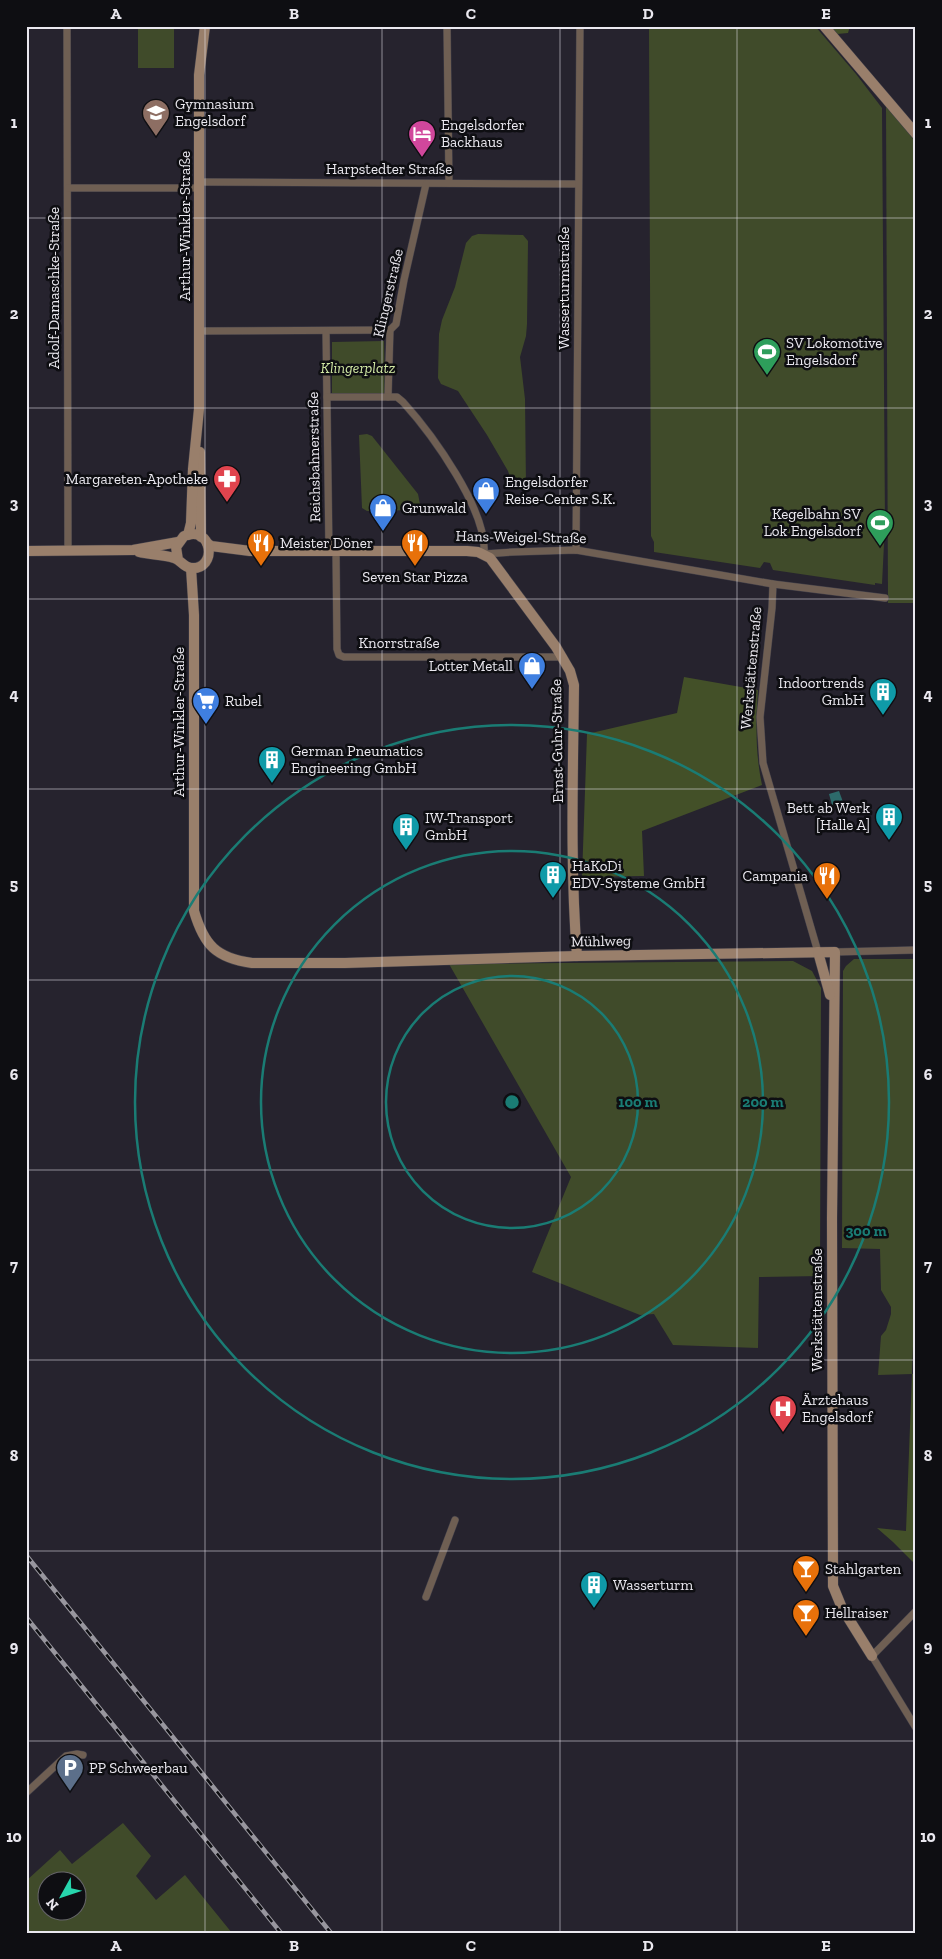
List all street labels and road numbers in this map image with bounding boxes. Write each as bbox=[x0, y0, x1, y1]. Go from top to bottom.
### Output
street label: Arthur-Winkler-Straße bbox=[176, 151, 194, 301]
street label: Harpstedter Straße bbox=[326, 160, 452, 178]
street label: Adolf-Damaschke-Straße bbox=[45, 207, 63, 369]
street label: Wasserturmstraße bbox=[555, 227, 573, 349]
street label: Klingerstraße bbox=[369, 247, 407, 339]
street label: Reichsbahnerstraße bbox=[304, 392, 324, 522]
street label: Hans-Weigel-Straße bbox=[455, 527, 587, 547]
street label: Werkstättenstraße bbox=[737, 606, 765, 730]
street label: Knorrstraße bbox=[358, 634, 440, 652]
street label: Arthur-Winkler-Straße bbox=[170, 647, 188, 797]
street label: Ernst-Guhr-Straße bbox=[547, 679, 567, 803]
street label: Mühlweg bbox=[571, 931, 631, 951]
street label: Werkstättenstraße bbox=[808, 1248, 826, 1372]

